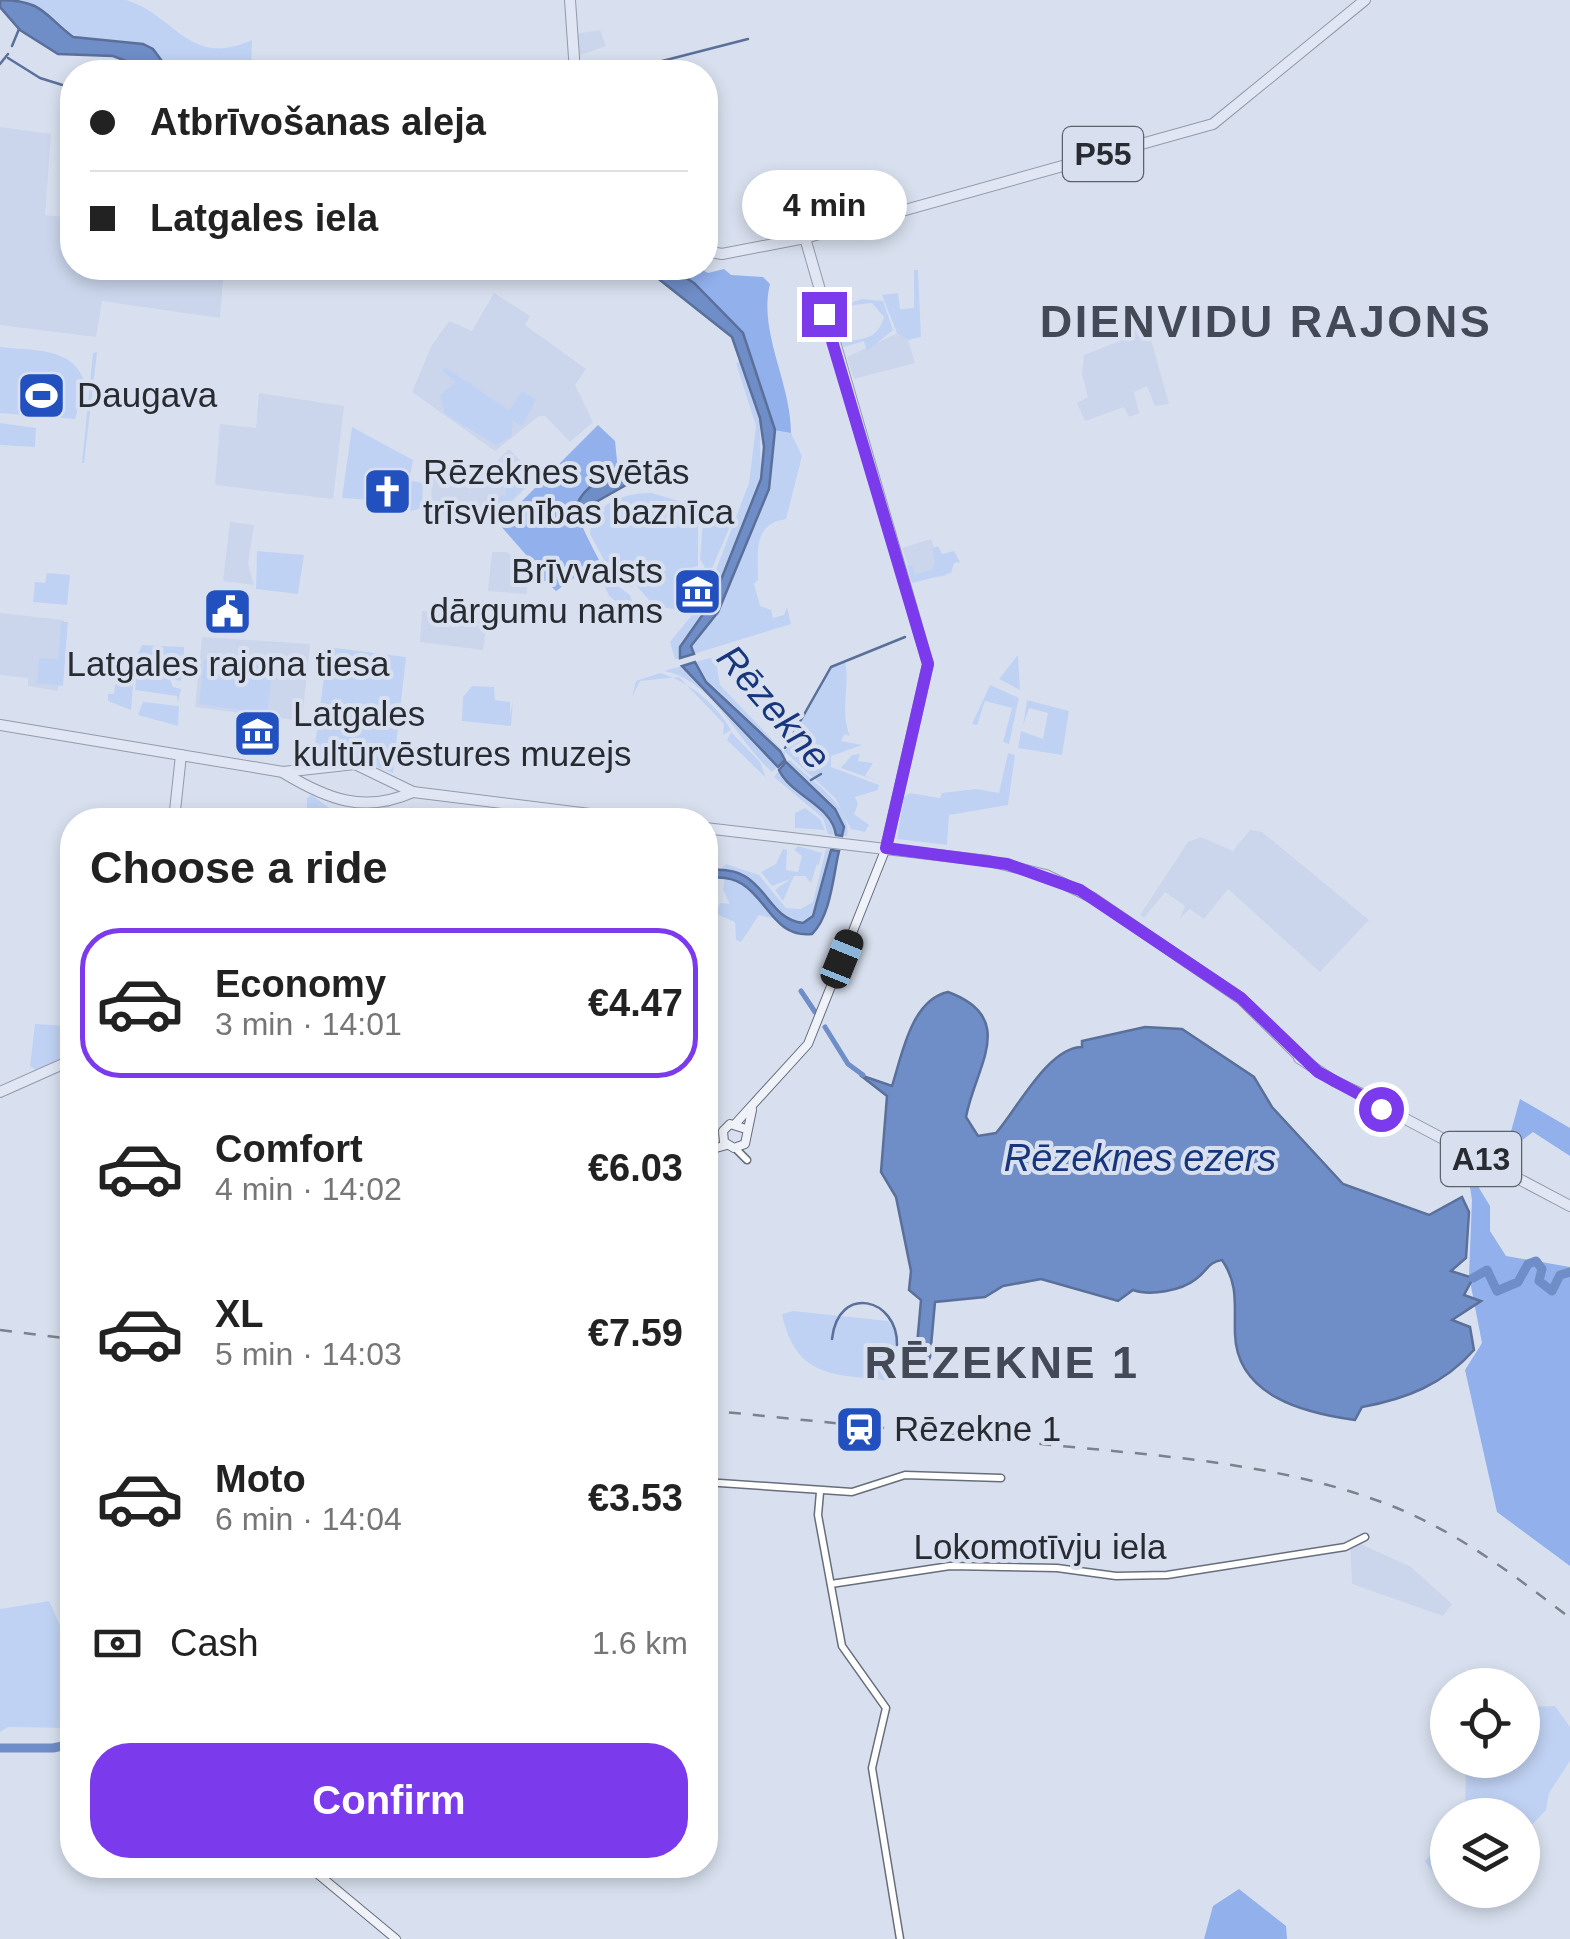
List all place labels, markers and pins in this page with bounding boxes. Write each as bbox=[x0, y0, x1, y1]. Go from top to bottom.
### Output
sports icon: Daugava bbox=[16, 369, 68, 421]
place label: Daugava bbox=[77, 375, 218, 414]
place label: Rēzeknes svētās trīsvienības baznīca bbox=[423, 452, 735, 531]
church icon: Rēzeknes svētās trīsvienības baznīca bbox=[362, 466, 414, 518]
place label: Brīvvalsts dārgumu nams bbox=[430, 551, 663, 630]
museum icon: Brīvvalsts dārgumu nams bbox=[672, 565, 724, 617]
public building icon: Latgales rajona tiesa bbox=[202, 586, 254, 638]
place label: Latgales rajona tiesa bbox=[67, 644, 390, 683]
place label: Latgales kultūrvēstures muzejs bbox=[293, 694, 631, 773]
museum icon: Latgales kultūrvēstures muzejs bbox=[232, 708, 284, 760]
station icon: Rēzekne 1 bbox=[833, 1403, 885, 1455]
place label: Rēzekne 1 bbox=[894, 1409, 1061, 1448]

